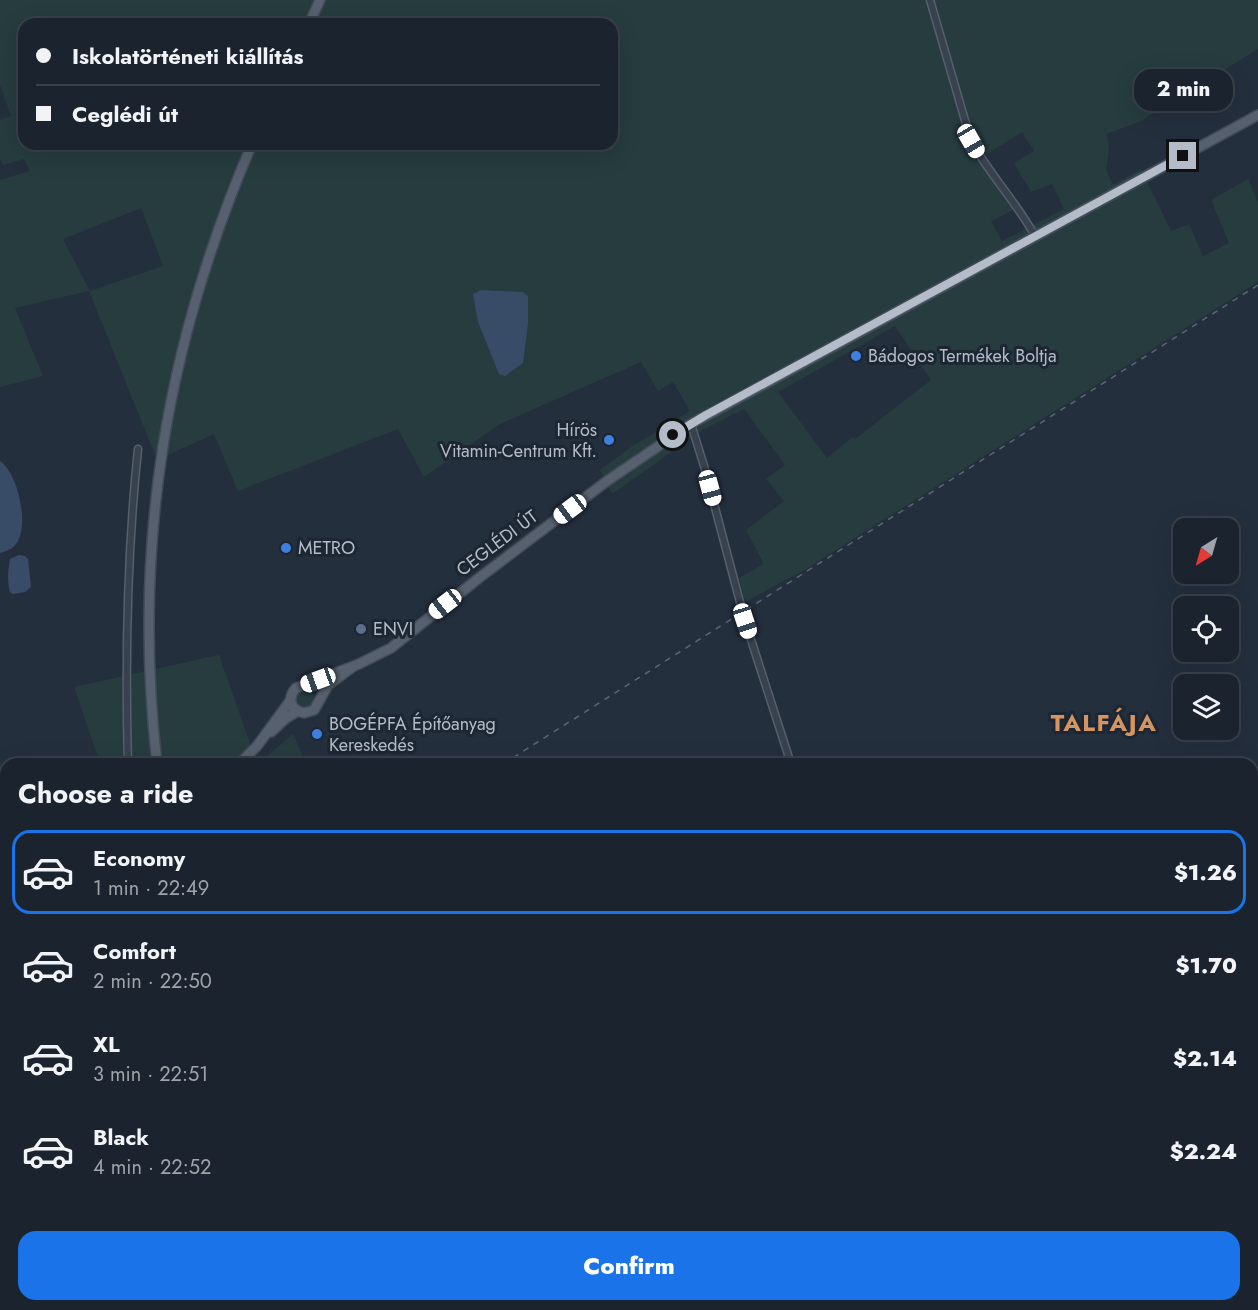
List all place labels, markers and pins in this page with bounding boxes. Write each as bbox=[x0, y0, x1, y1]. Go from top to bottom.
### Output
place label: Bádogos Termékek Boltja bbox=[868, 343, 1057, 369]
marker: Bádogos Termékek Boltja bbox=[849, 349, 863, 363]
place label: Hírös Vitamin-Centrum Kft. bbox=[440, 417, 597, 464]
marker: Hírös Vitamin-Centrum Kft. bbox=[602, 433, 616, 447]
place label: METRO bbox=[298, 535, 355, 561]
marker: METRO bbox=[279, 541, 293, 555]
place label: ENVI bbox=[373, 616, 413, 642]
marker: ENVI bbox=[354, 622, 368, 636]
place label: BOGÉPFA Építőanyag Kereskedés bbox=[329, 711, 496, 758]
marker: BOGÉPFA Építőanyag Kereskedés bbox=[310, 727, 324, 741]

